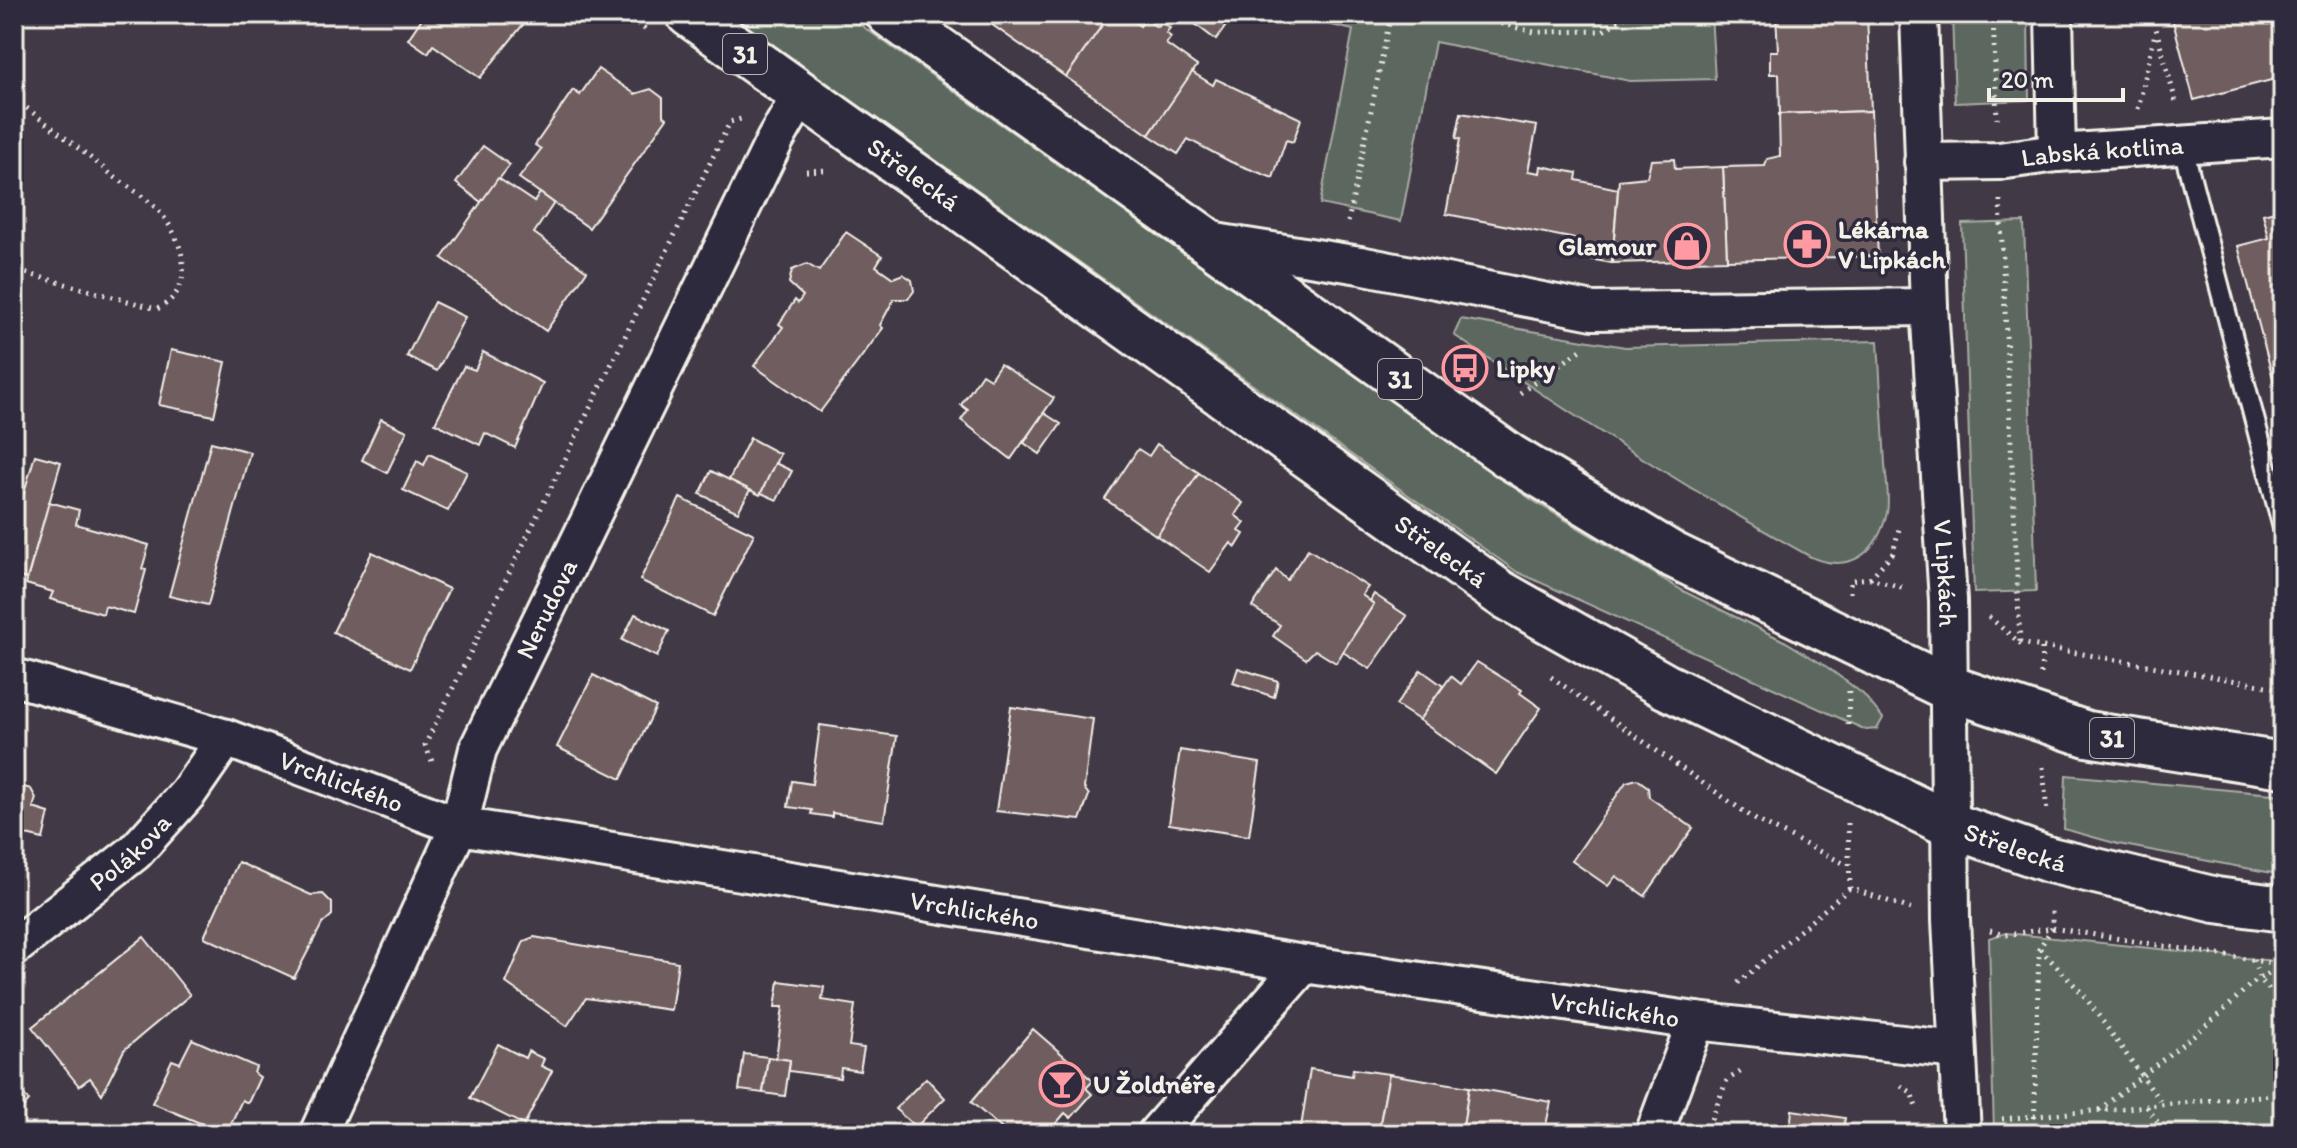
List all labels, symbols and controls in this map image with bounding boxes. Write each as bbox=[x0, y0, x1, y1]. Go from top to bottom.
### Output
road number: 31 bbox=[723, 34, 767, 74]
scale bar bbox=[1989, 52, 2123, 102]
text: 20 m bbox=[2001, 65, 2054, 94]
street label: Labská kotlina bbox=[2019, 129, 2185, 174]
street label: Střelecká bbox=[861, 131, 966, 218]
place label: Lékárna V Lipkách bbox=[1838, 213, 1947, 275]
pharmacy icon: Lékárna V Lipkách bbox=[1783, 220, 1831, 268]
shop icon: Glamour bbox=[1663, 222, 1711, 270]
place label: Glamour bbox=[1558, 230, 1657, 262]
bus stop icon: Lipky bbox=[1441, 344, 1489, 392]
place label: Lipky bbox=[1496, 352, 1556, 384]
road number: 31 bbox=[1378, 359, 1422, 399]
street label: Střelecká bbox=[1389, 507, 1494, 595]
street label: V Lipkách bbox=[1927, 518, 1964, 627]
street label: Nerudova bbox=[508, 553, 584, 664]
road number: 31 bbox=[2090, 718, 2134, 758]
street label: Vrchlického bbox=[275, 744, 408, 820]
street label: Polákova bbox=[83, 806, 178, 898]
street label: Střelecká bbox=[1960, 815, 2070, 879]
street label: Vrchlického bbox=[908, 884, 1041, 936]
street label: Vrchlického bbox=[1548, 984, 1682, 1034]
bar icon: U Žoldnéře bbox=[1038, 1060, 1086, 1108]
place label: U Žoldnéře bbox=[1093, 1068, 1215, 1100]

